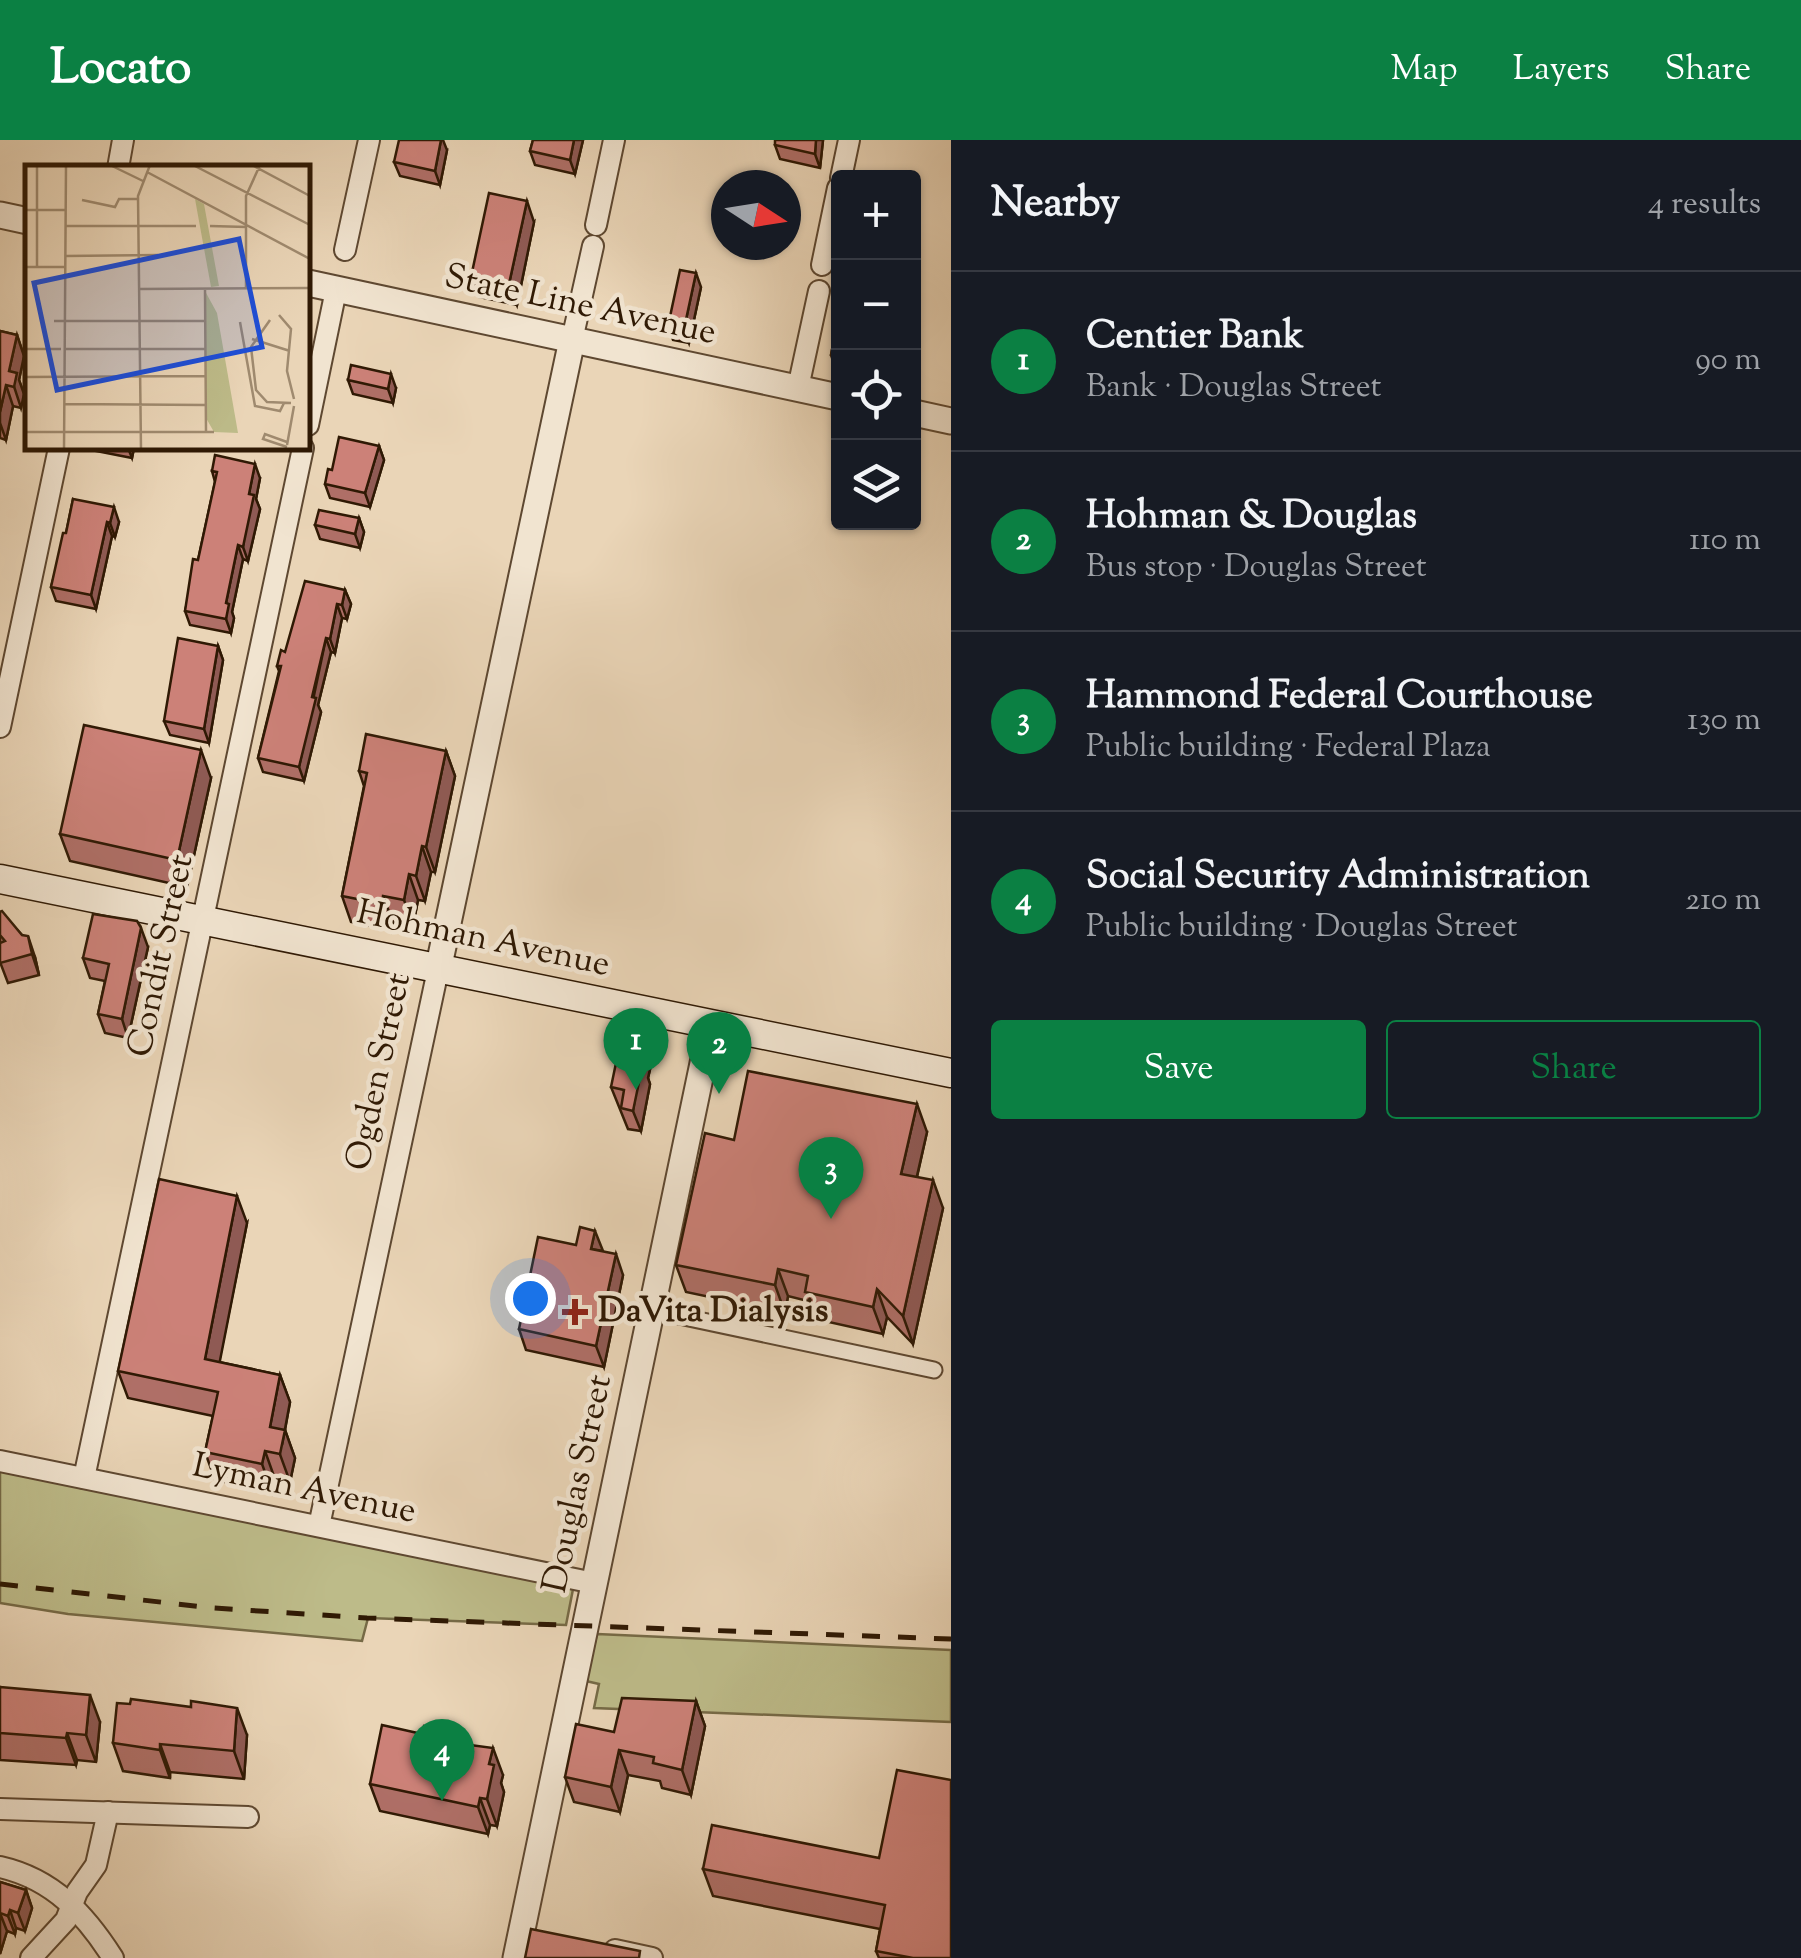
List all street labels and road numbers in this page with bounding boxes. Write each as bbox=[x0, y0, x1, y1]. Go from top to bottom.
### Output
street label: State Line Avenue bbox=[439, 252, 721, 360]
street label: Condit Street bbox=[116, 850, 208, 1062]
street label: Hohman Avenue bbox=[352, 888, 614, 992]
street label: Ogden Street bbox=[334, 968, 426, 1176]
street label: Douglas Street bbox=[531, 1370, 627, 1598]
street label: Lyman Avenue bbox=[187, 1441, 421, 1539]

